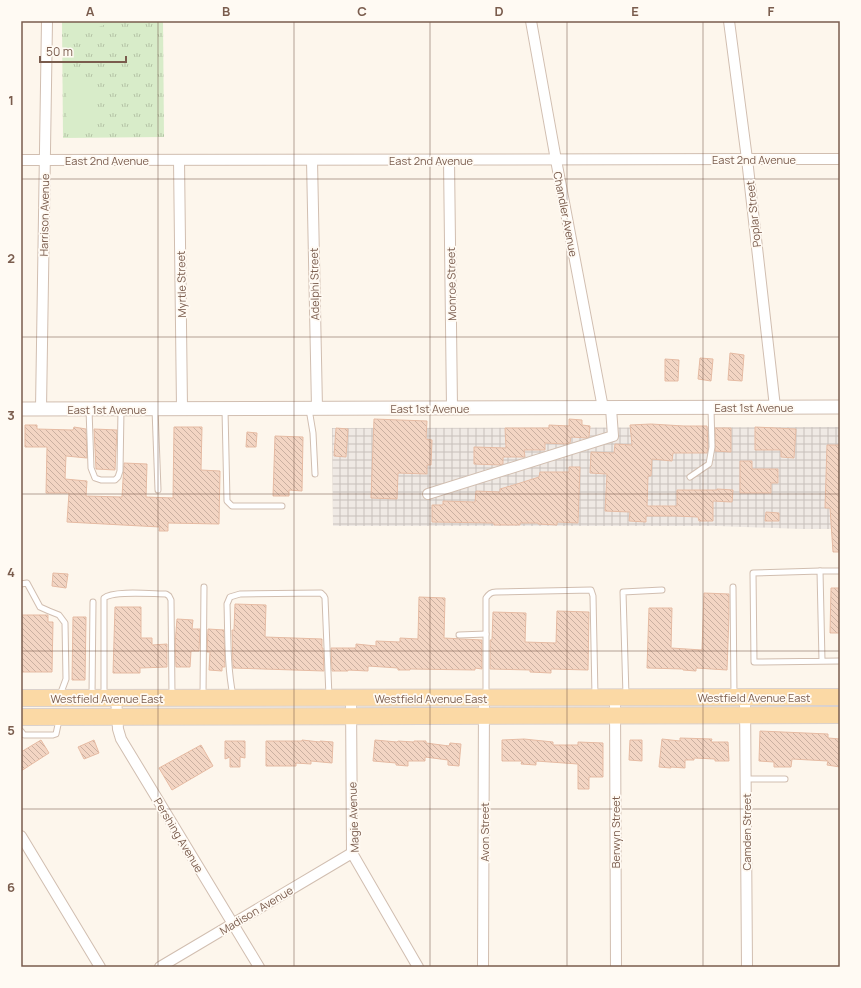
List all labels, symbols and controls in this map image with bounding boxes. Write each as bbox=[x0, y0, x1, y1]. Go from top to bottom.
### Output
text: A bbox=[86, 2, 95, 20]
text: B bbox=[222, 2, 230, 20]
text: C bbox=[357, 2, 367, 20]
text: D bbox=[494, 2, 504, 20]
text: E bbox=[631, 2, 639, 20]
text: F bbox=[768, 2, 775, 20]
scale bar bbox=[40, 38, 126, 64]
text: 50 m bbox=[46, 43, 73, 60]
text: 1 bbox=[8, 91, 14, 109]
street label: East 2nd Avenue bbox=[712, 152, 797, 167]
street label: East 2nd Avenue bbox=[65, 153, 150, 168]
street label: East 2nd Avenue bbox=[389, 153, 474, 168]
street label: Chandler Avenue bbox=[550, 170, 582, 258]
street label: Harrison Avenue bbox=[36, 173, 52, 257]
street label: Poplar Street bbox=[742, 180, 764, 248]
street label: Monroe Street bbox=[443, 247, 459, 321]
street label: Adelphi Street bbox=[306, 248, 322, 320]
text: 2 bbox=[7, 249, 15, 267]
street label: Myrtle Street bbox=[173, 250, 189, 318]
street label: East 1st Avenue bbox=[714, 400, 794, 415]
street label: East 1st Avenue bbox=[390, 401, 470, 416]
street label: East 1st Avenue bbox=[67, 402, 147, 417]
text: 3 bbox=[7, 406, 15, 424]
text: 4 bbox=[7, 563, 15, 581]
street label: Westfield Avenue East bbox=[697, 690, 811, 705]
street label: Westfield Avenue East bbox=[50, 691, 164, 706]
street label: Westfield Avenue East bbox=[374, 691, 488, 706]
text: 5 bbox=[7, 721, 15, 739]
street label: Magie Avenue bbox=[344, 781, 362, 853]
street label: Camden Street bbox=[739, 793, 754, 871]
street label: Pershing Avenue bbox=[151, 795, 207, 876]
street label: Berwyn Street bbox=[608, 796, 623, 868]
street label: Avon Street bbox=[477, 802, 492, 862]
text: 6 bbox=[7, 878, 15, 896]
street label: Madison Avenue bbox=[217, 882, 296, 938]

